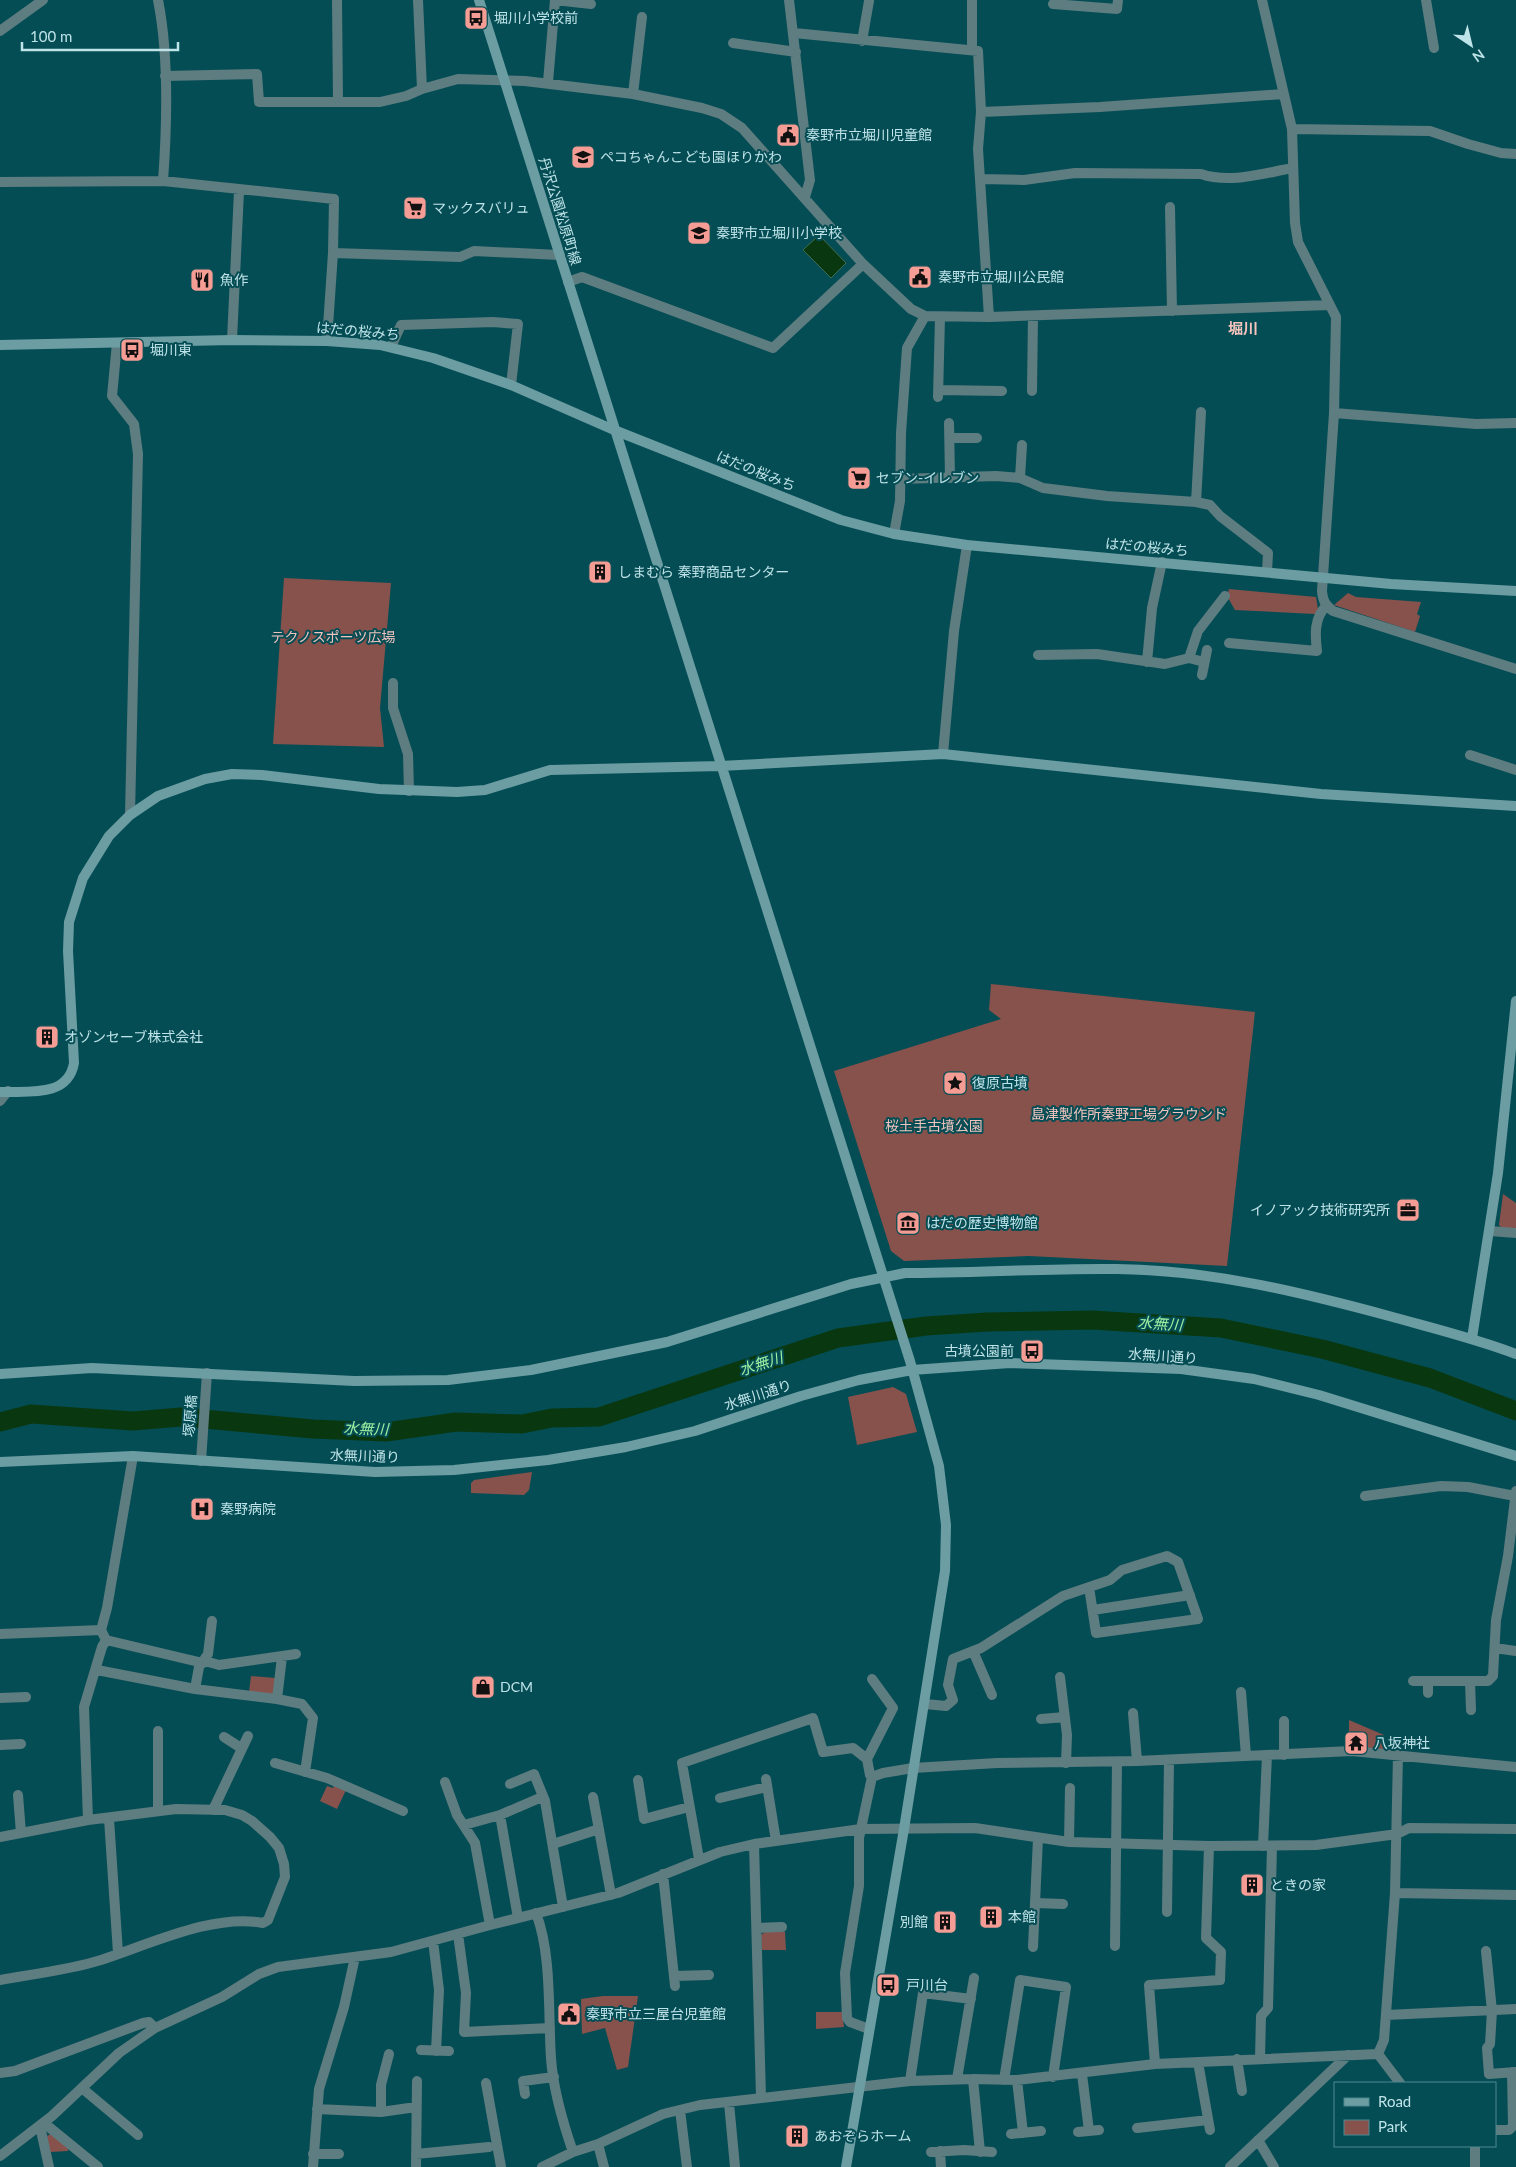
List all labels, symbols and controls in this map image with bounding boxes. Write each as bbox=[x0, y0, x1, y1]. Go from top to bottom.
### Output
bus stop icon: 堀川小学校前 bbox=[463, 5, 489, 31]
place label: 堀川小学校前 bbox=[494, 9, 578, 26]
scale bar bbox=[22, 20, 179, 52]
north arrow bbox=[1446, 20, 1496, 70]
text: 100 m bbox=[30, 27, 72, 45]
text: N bbox=[1469, 46, 1488, 66]
public building icon: 秦野市立堀川児童館 bbox=[775, 122, 801, 148]
place label: 秦野市立堀川児童館 bbox=[806, 126, 932, 143]
school or university icon: ペコちゃんこども園ほりかわ bbox=[570, 144, 596, 170]
place label: ペコちゃんこども園ほりかわ bbox=[600, 148, 782, 165]
street label: 丹沢公園松原町線 bbox=[536, 155, 585, 267]
supermarket icon: マックスバリュ bbox=[402, 195, 428, 221]
place label: マックスバリュ bbox=[432, 199, 530, 216]
school or university icon: 秦野市立堀川小学校 bbox=[686, 220, 712, 246]
place label: 秦野市立堀川小学校 bbox=[716, 224, 842, 241]
public building icon: 秦野市立堀川公民館 bbox=[907, 264, 933, 290]
restaurant icon: 魚作 bbox=[189, 267, 215, 293]
place label: 秦野市立堀川公民館 bbox=[938, 268, 1064, 285]
place label: 魚作 bbox=[220, 271, 248, 288]
street label: はだの桜みち bbox=[316, 318, 400, 343]
district label: 堀川 bbox=[1228, 319, 1258, 337]
bus stop icon: 堀川東 bbox=[119, 337, 145, 363]
place label: 堀川東 bbox=[150, 341, 192, 358]
street label: はだの桜みち bbox=[714, 447, 798, 494]
supermarket icon: セブン-イレブン bbox=[846, 465, 872, 491]
place label: セブン-イレブン bbox=[876, 469, 979, 486]
street label: はだの桜みち bbox=[1105, 534, 1189, 559]
building icon: しまむら 秦野商品センター bbox=[587, 559, 613, 585]
place label: しまむら 秦野商品センター bbox=[618, 563, 790, 580]
park label: テクノスポーツ広場 bbox=[271, 628, 395, 645]
building icon: オゾンセーブ株式会社 bbox=[34, 1024, 60, 1050]
place label: オゾンセーブ株式会社 bbox=[64, 1028, 203, 1045]
place icon: 復原古墳 bbox=[942, 1070, 968, 1096]
place label: 復原古墳 bbox=[972, 1074, 1028, 1091]
park label: 島津製作所秦野工場グラウンド bbox=[1031, 1105, 1227, 1122]
park label: 桜土手古墳公園 bbox=[885, 1117, 983, 1134]
office icon: イノアック技術研究所 bbox=[1395, 1197, 1421, 1223]
place label: イノアック技術研究所 bbox=[1250, 1201, 1390, 1218]
museum icon: はだの歴史博物館 bbox=[895, 1210, 921, 1236]
place label: はだの歴史博物館 bbox=[926, 1214, 1038, 1231]
water label: 水無川 bbox=[1137, 1312, 1185, 1334]
bus stop icon: 古墳公園前 bbox=[1019, 1338, 1045, 1364]
place label: 古墳公園前 bbox=[944, 1342, 1014, 1359]
street label: 水無川通り bbox=[1128, 1345, 1199, 1366]
water label: 水無川 bbox=[737, 1347, 787, 1379]
street label: 水無川通り bbox=[722, 1376, 794, 1413]
street label: 塚原橋 bbox=[180, 1394, 199, 1438]
water label: 水無川 bbox=[343, 1418, 391, 1438]
street label: 水無川通り bbox=[330, 1446, 400, 1465]
hospital icon: 秦野病院 bbox=[189, 1496, 215, 1522]
place label: 秦野病院 bbox=[220, 1500, 276, 1517]
shop icon: DCM bbox=[470, 1674, 496, 1700]
place label: DCM bbox=[500, 1678, 533, 1695]
temple icon: 八坂神社 bbox=[1343, 1730, 1369, 1756]
place label: 八坂神社 bbox=[1374, 1734, 1430, 1751]
building icon: ときの家 bbox=[1239, 1872, 1265, 1898]
place label: ときの家 bbox=[1270, 1876, 1326, 1893]
building icon: 本館 bbox=[978, 1904, 1004, 1930]
place label: 本館 bbox=[1008, 1908, 1036, 1925]
building icon: 別館 bbox=[932, 1909, 958, 1935]
place label: 別館 bbox=[900, 1913, 928, 1930]
bus stop icon: 戸川台 bbox=[875, 1972, 901, 1998]
place label: 戸川台 bbox=[906, 1976, 948, 1993]
public building icon: 秦野市立三屋台児童館 bbox=[556, 2001, 582, 2027]
place label: 秦野市立三屋台児童館 bbox=[586, 2005, 726, 2022]
legend bbox=[1334, 2082, 1496, 2147]
text: Road bbox=[1378, 2092, 1411, 2110]
text: Park bbox=[1378, 2117, 1408, 2135]
building icon: あおぞらホーム bbox=[784, 2123, 810, 2149]
place label: あおぞらホーム bbox=[814, 2127, 912, 2144]

